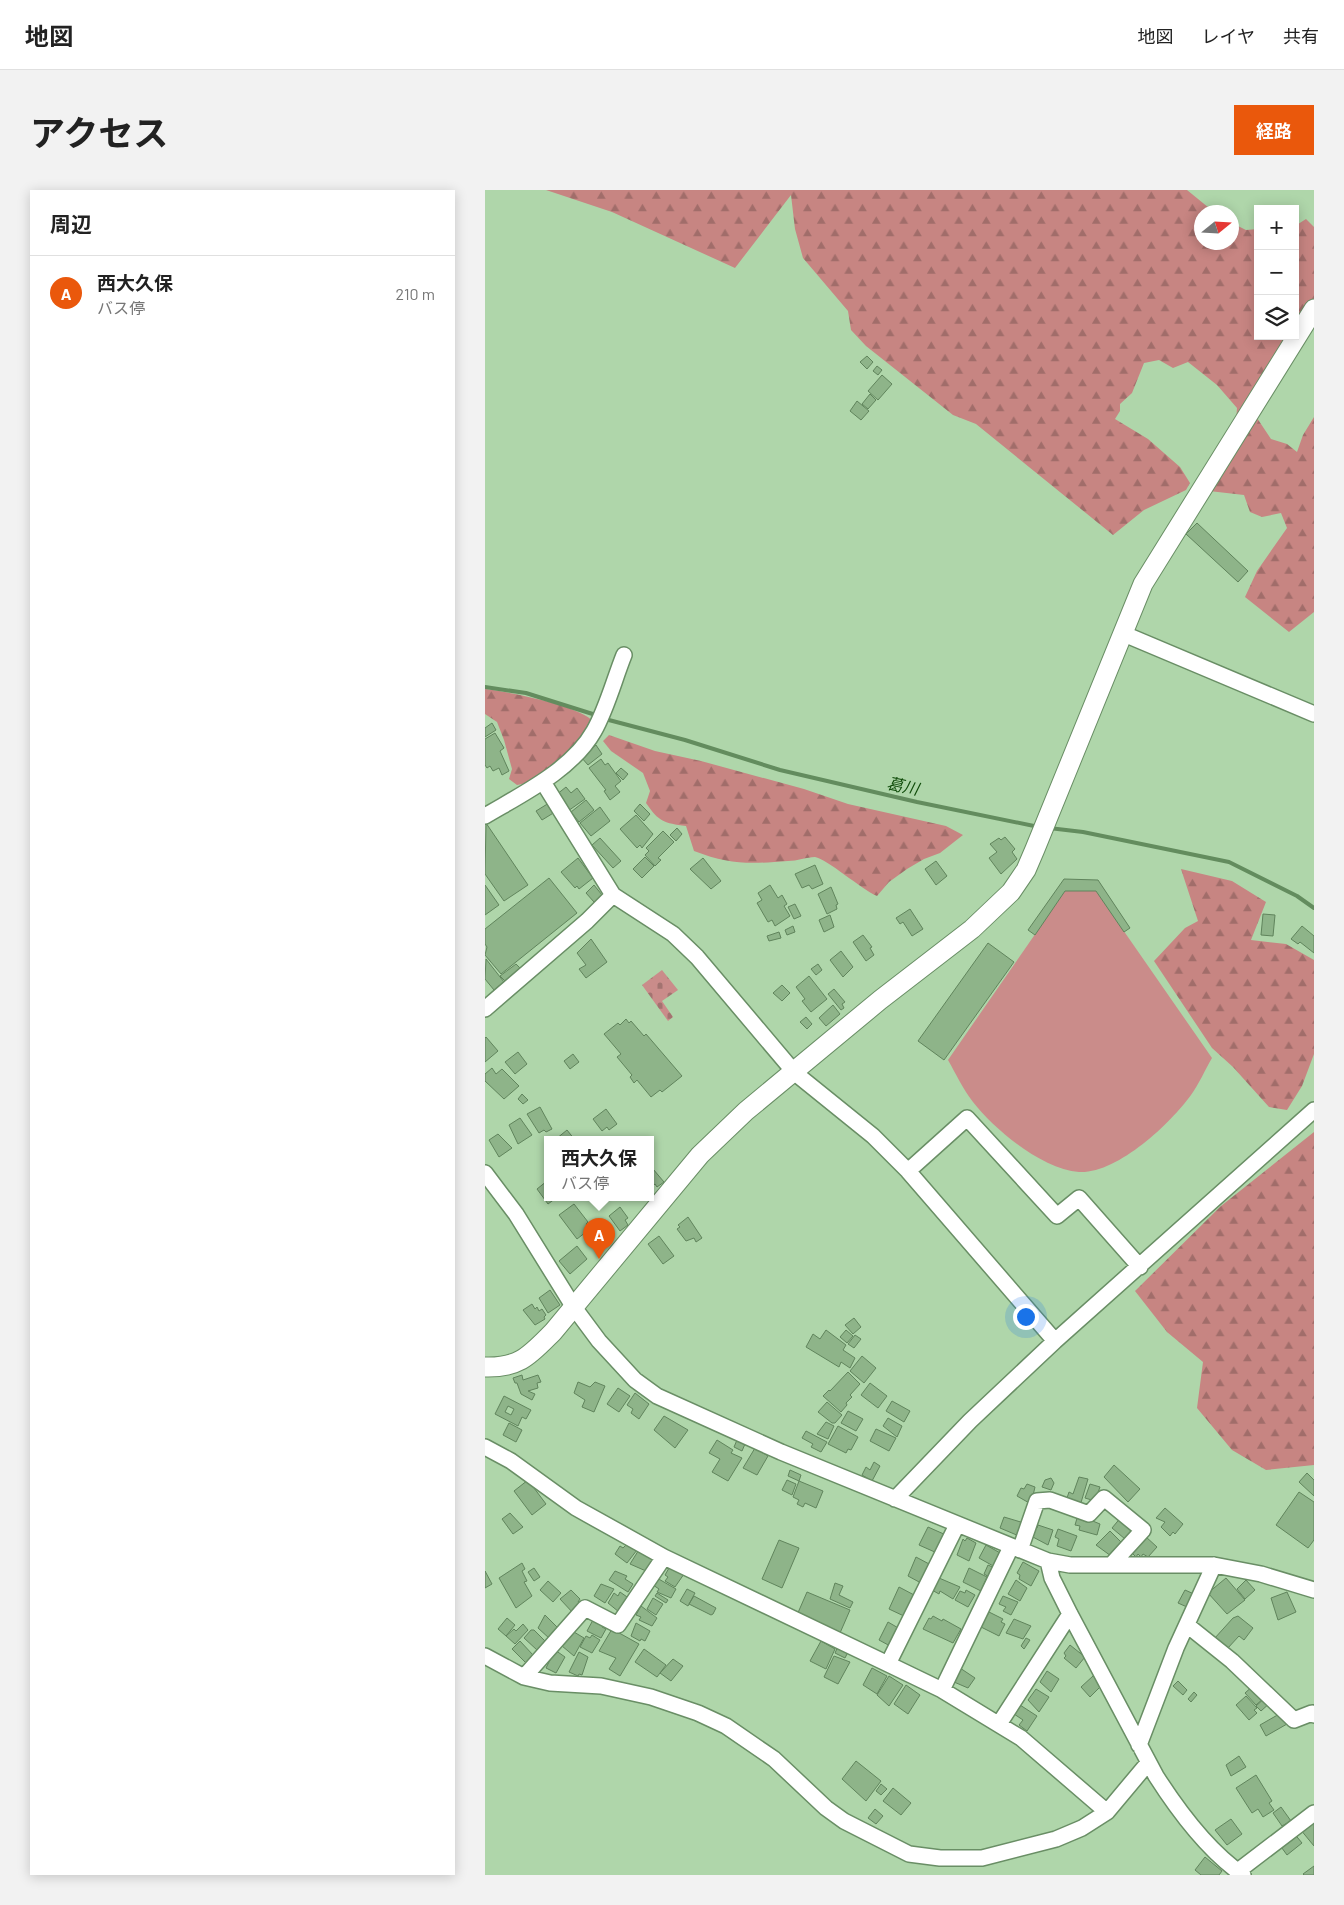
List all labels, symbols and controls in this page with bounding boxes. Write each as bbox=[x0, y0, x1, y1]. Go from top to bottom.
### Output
text: 地図 bbox=[25, 21, 73, 50]
text: 地図 bbox=[1138, 25, 1174, 47]
text: レイヤ bbox=[1202, 25, 1255, 47]
text: 共有 bbox=[1283, 25, 1319, 47]
button: 経路 bbox=[1234, 105, 1314, 155]
text: アクセス bbox=[30, 111, 168, 153]
north arrow bbox=[1194, 205, 1239, 250]
map controls bbox=[1254, 205, 1299, 340]
button: + bbox=[1254, 205, 1299, 250]
text: 周辺 bbox=[50, 211, 92, 236]
button: − bbox=[1254, 250, 1299, 295]
text: 西大久保 bbox=[97, 271, 173, 294]
text: A bbox=[61, 284, 71, 303]
text: 210 m bbox=[396, 284, 435, 303]
button: layers bbox=[1254, 295, 1299, 340]
text: バス停 bbox=[97, 298, 145, 317]
water label: 葛川 bbox=[885, 773, 923, 799]
popup bbox=[544, 1136, 654, 1201]
text: 西大久保 bbox=[561, 1146, 637, 1169]
text: バス停 bbox=[561, 1173, 609, 1192]
pin: A bbox=[583, 1218, 615, 1259]
your location bbox=[1013, 1304, 1039, 1330]

